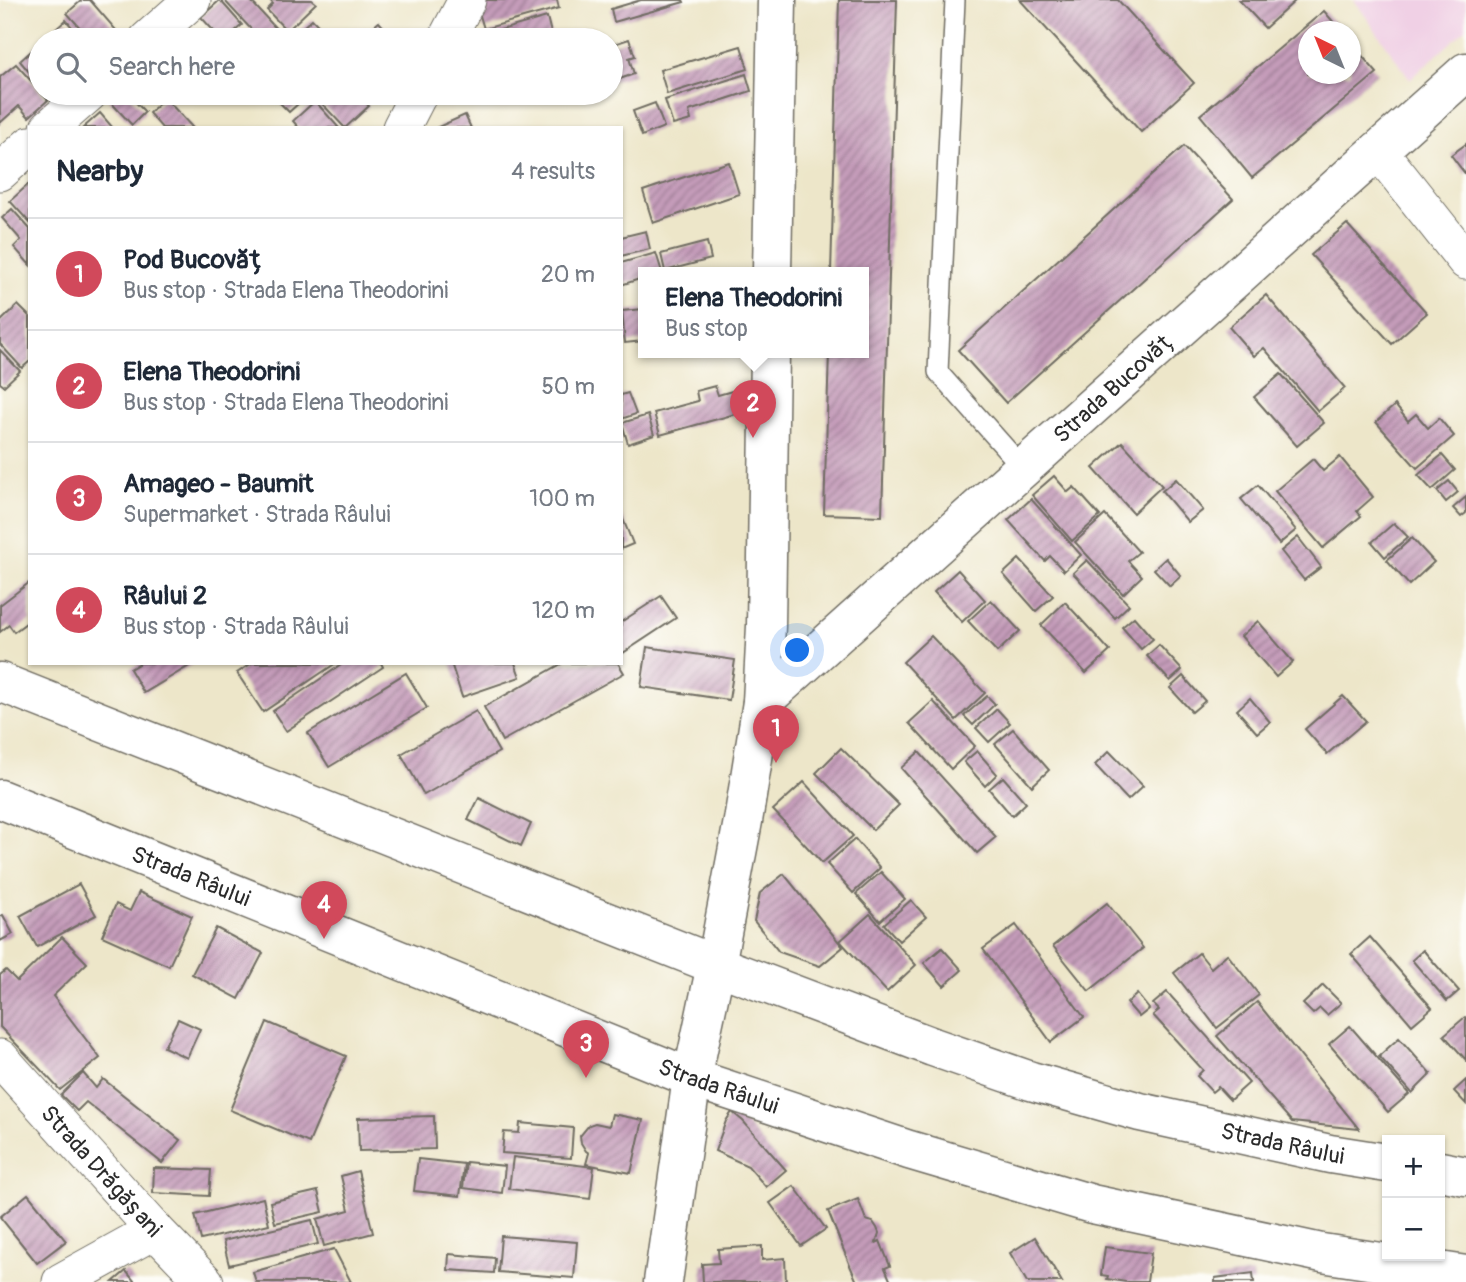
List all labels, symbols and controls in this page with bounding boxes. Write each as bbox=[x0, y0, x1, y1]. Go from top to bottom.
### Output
north arrow bbox=[1298, 21, 1361, 84]
search box bbox=[28, 28, 623, 105]
icon: search bbox=[52, 48, 90, 86]
text: Search here bbox=[108, 51, 235, 83]
text: Nearby bbox=[56, 153, 143, 190]
text: 4 results bbox=[511, 157, 595, 186]
text: Pod Bucovăț bbox=[123, 244, 265, 276]
text: 1 bbox=[75, 260, 84, 289]
text: 20 m bbox=[541, 260, 595, 289]
popup bbox=[638, 267, 869, 358]
text: Bus stop · Strada Elena Theodorini bbox=[123, 276, 448, 305]
text: Elena Theodorini bbox=[665, 282, 842, 314]
text: Bus stop bbox=[665, 314, 748, 343]
street label: Strada Bucovăț bbox=[1047, 326, 1181, 450]
text: Elena Theodorini bbox=[123, 356, 300, 388]
text: 2 bbox=[73, 372, 85, 401]
text: 50 m bbox=[541, 372, 595, 401]
pin: 2 bbox=[730, 380, 776, 438]
text: Bus stop · Strada Elena Theodorini bbox=[123, 388, 448, 417]
text: Amageo - Baumit bbox=[123, 468, 314, 500]
text: 3 bbox=[73, 484, 85, 513]
text: 100 m bbox=[529, 484, 595, 513]
text: Supermarket · Strada Râului bbox=[123, 500, 391, 529]
text: Râului 2 bbox=[123, 580, 207, 612]
text: 4 bbox=[72, 596, 86, 625]
text: 120 m bbox=[532, 596, 595, 625]
text: Bus stop · Strada Râului bbox=[123, 612, 349, 641]
your location bbox=[780, 633, 814, 667]
pin: 1 bbox=[753, 705, 799, 763]
street label: Strada Râului bbox=[127, 840, 254, 913]
pin: 4 bbox=[301, 881, 347, 939]
pin: 3 bbox=[563, 1020, 609, 1078]
street label: Strada Râului bbox=[654, 1052, 782, 1121]
street label: Strada Drăgășani bbox=[35, 1099, 168, 1243]
street label: Strada Râului bbox=[1218, 1116, 1346, 1171]
map controls bbox=[1382, 1135, 1445, 1261]
button: + bbox=[1382, 1135, 1445, 1198]
button: − bbox=[1382, 1198, 1445, 1261]

